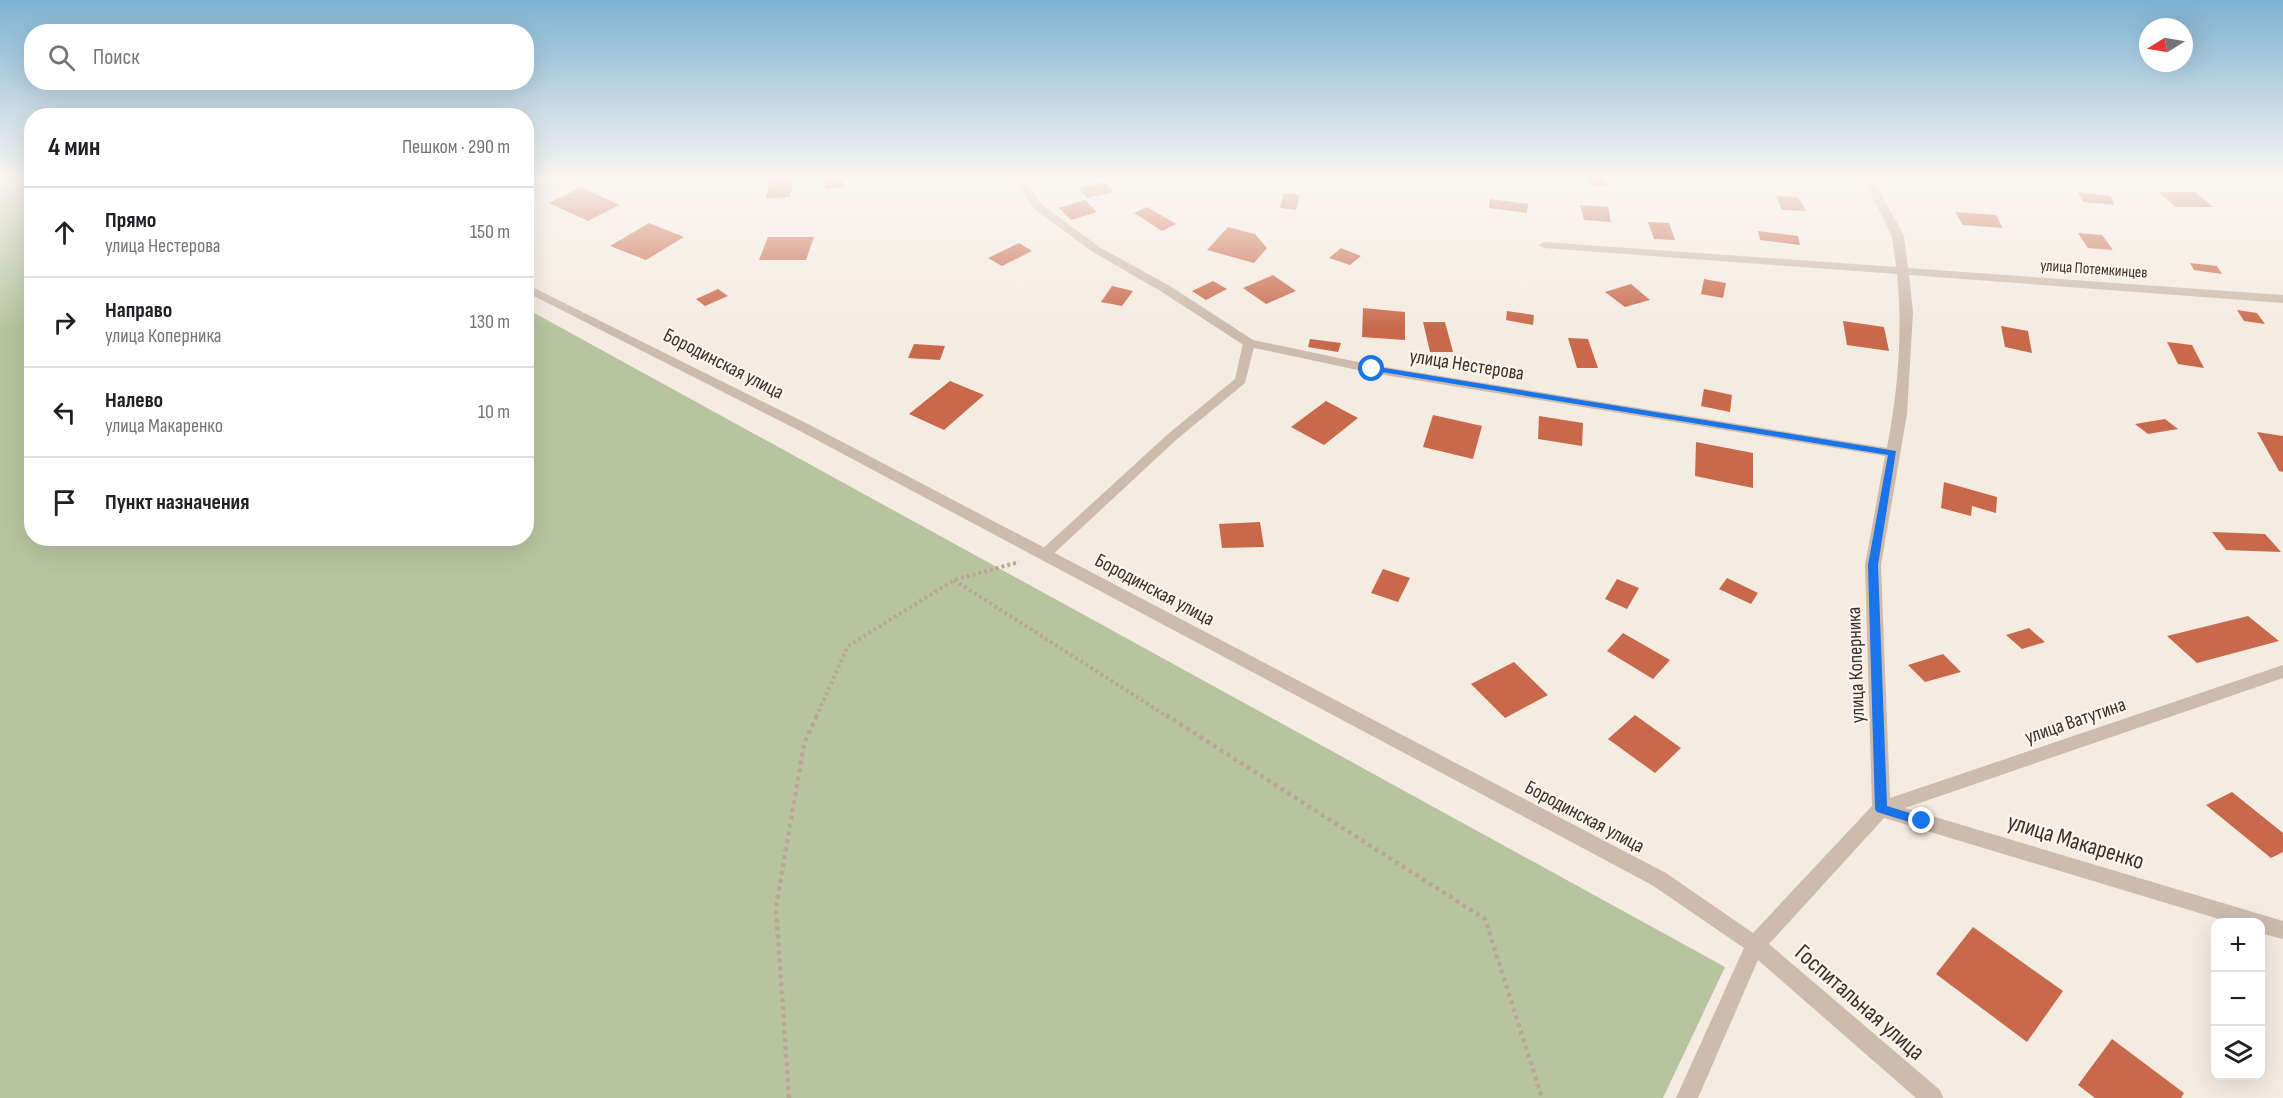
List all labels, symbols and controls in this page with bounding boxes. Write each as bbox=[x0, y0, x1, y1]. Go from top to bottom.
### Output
north arrow bbox=[2139, 18, 2193, 72]
search box bbox=[24, 24, 534, 90]
icon: search bbox=[45, 41, 78, 74]
text: Поиск bbox=[93, 44, 139, 71]
text: 4 мин bbox=[48, 132, 100, 163]
text: Пешком · 290 m bbox=[402, 135, 510, 159]
text: Прямо bbox=[105, 207, 156, 234]
icon: ahead bbox=[48, 216, 81, 249]
text: 150 m bbox=[470, 220, 510, 244]
text: улица Нестерова bbox=[105, 234, 221, 258]
street label: улица Потемкинцев bbox=[2040, 256, 2148, 283]
text: Направо bbox=[105, 297, 172, 324]
icon: right bbox=[48, 306, 81, 339]
text: 130 m bbox=[470, 310, 510, 334]
street label: Бородинская улица bbox=[659, 323, 788, 405]
text: улица Коперника bbox=[105, 324, 222, 348]
street label: улица Нестерова bbox=[1408, 344, 1526, 386]
route start bbox=[1358, 355, 1384, 381]
text: Налево bbox=[105, 387, 163, 414]
icon: left bbox=[48, 396, 81, 429]
text: 10 m bbox=[478, 400, 510, 424]
text: улица Макаренко bbox=[105, 414, 223, 438]
icon: arrive bbox=[48, 486, 81, 519]
text: Пункт назначения bbox=[105, 489, 249, 516]
street label: Бородинская улица bbox=[1091, 548, 1218, 631]
street label: улица Коперника bbox=[1842, 606, 1870, 724]
street label: улица Ватутина bbox=[2022, 692, 2129, 749]
street label: Бородинская улица bbox=[1521, 775, 1648, 858]
route end bbox=[1908, 807, 1934, 833]
street label: улица Макаренко bbox=[2004, 807, 2148, 876]
map controls bbox=[2211, 918, 2265, 1080]
button: + bbox=[2211, 918, 2265, 972]
street label: Госпитальная улица bbox=[1789, 938, 1931, 1067]
button: − bbox=[2211, 972, 2265, 1026]
button: layers bbox=[2211, 1026, 2265, 1080]

